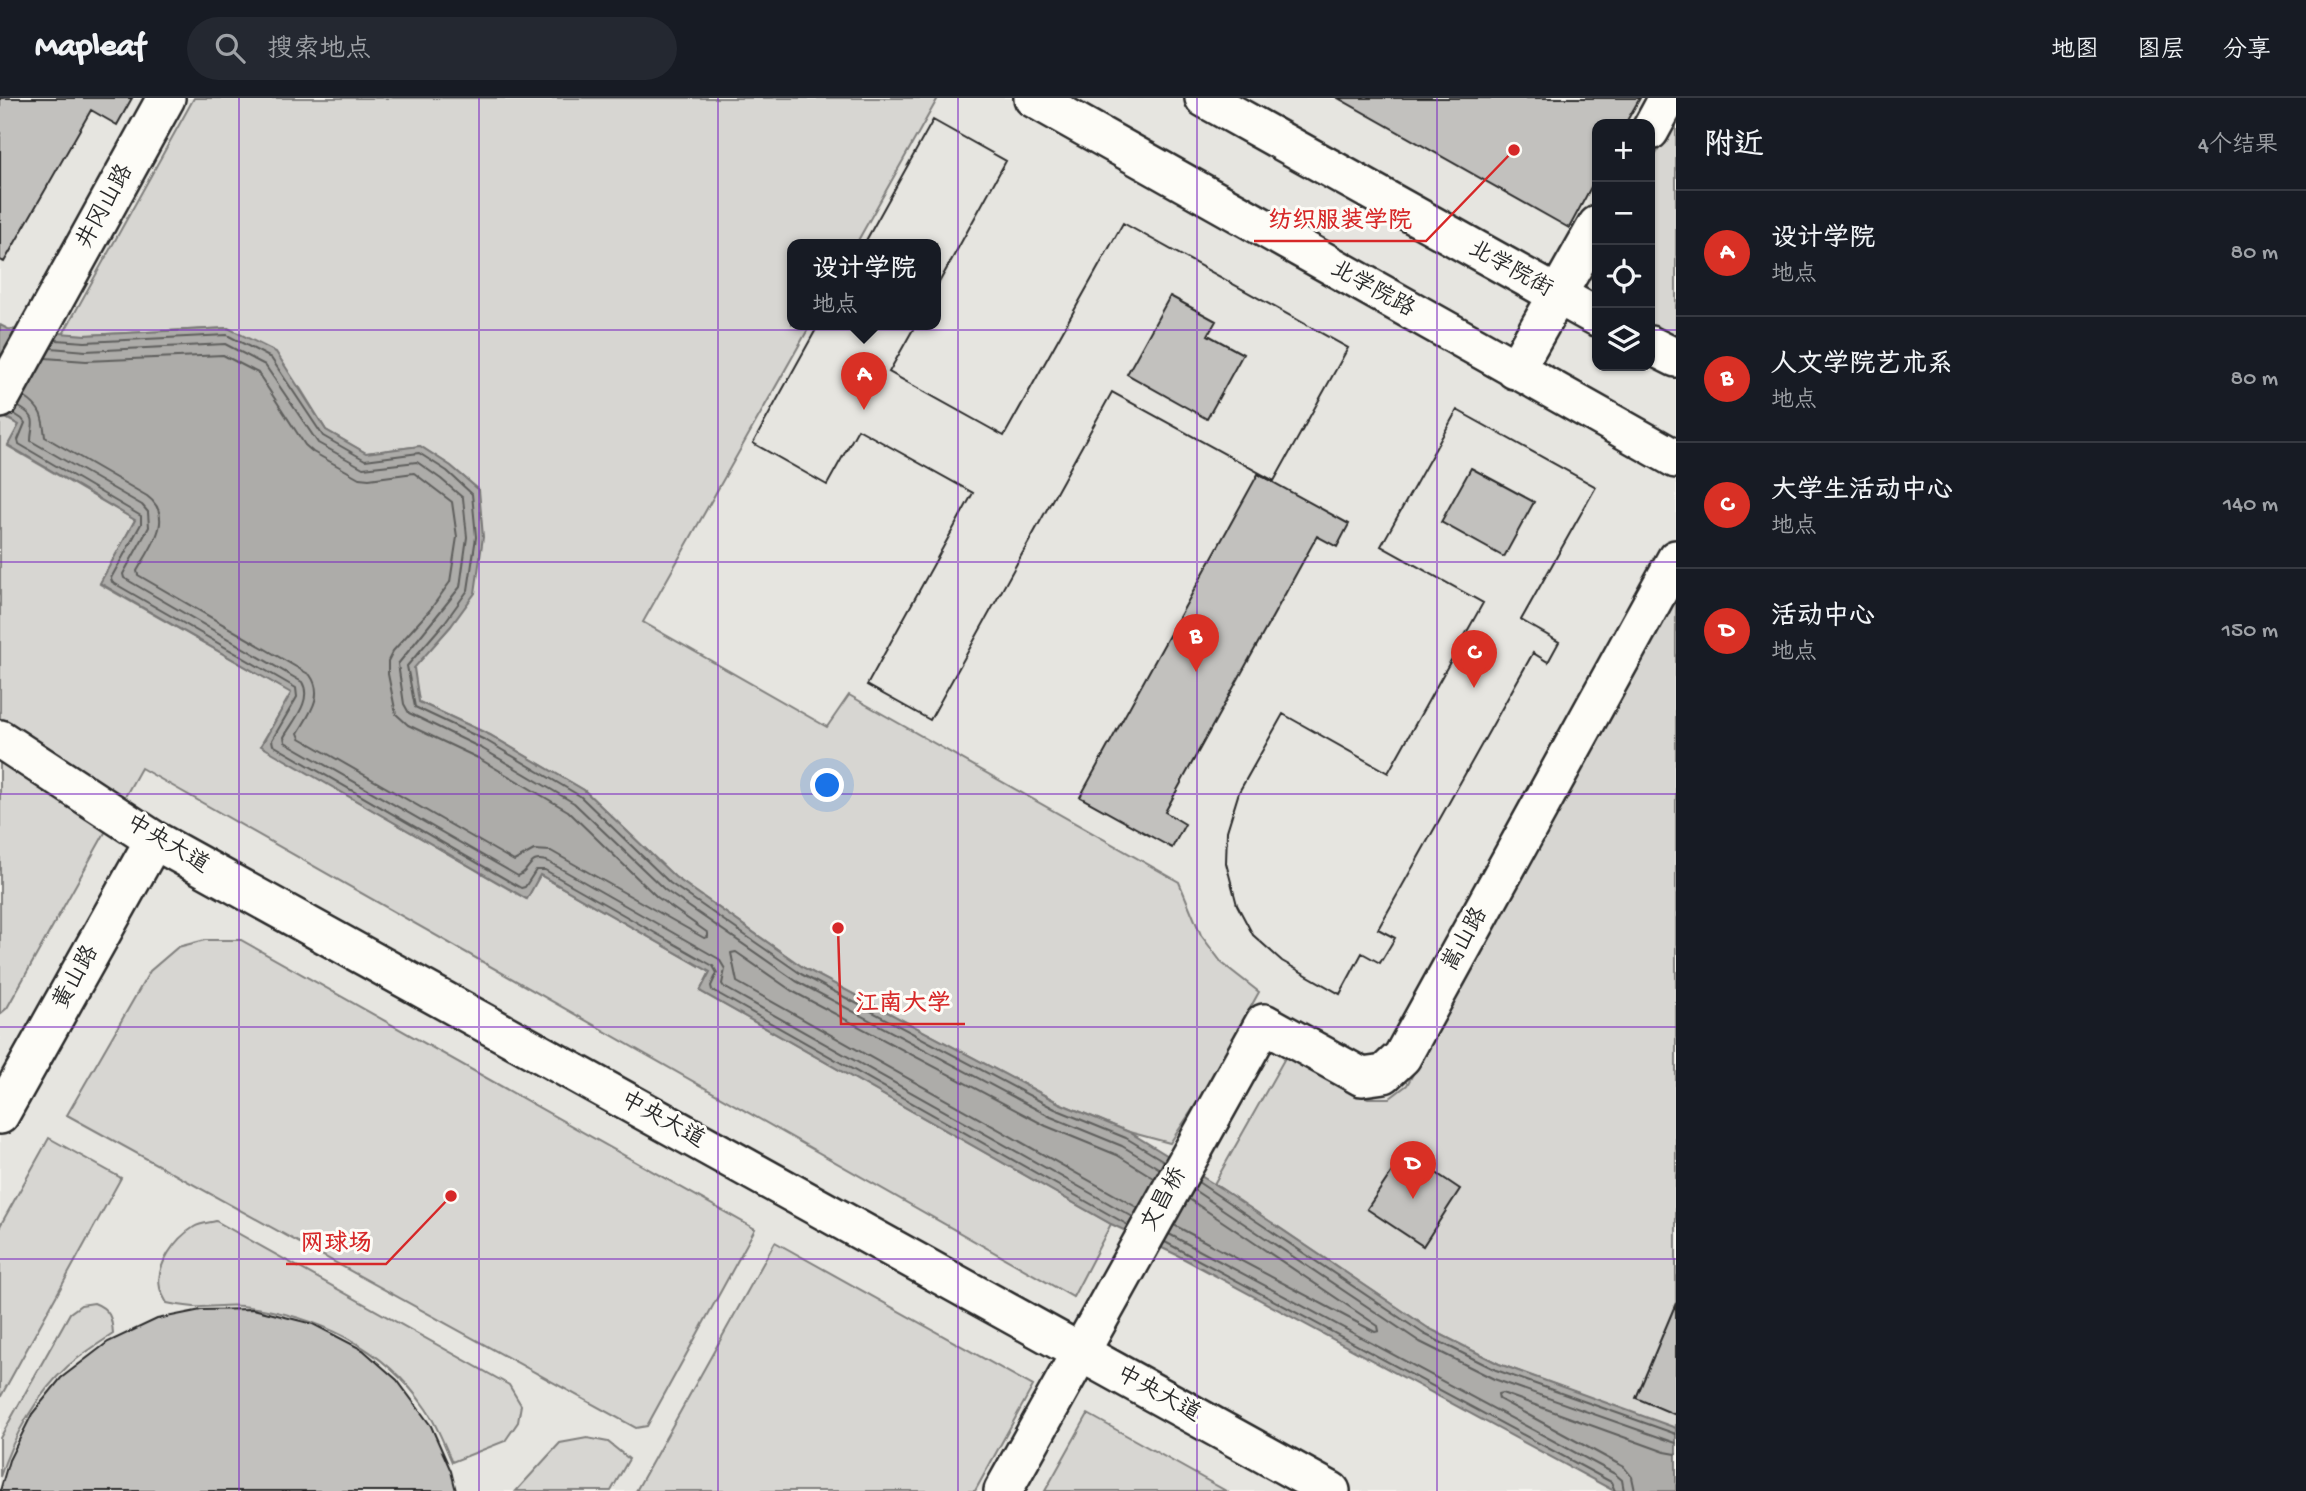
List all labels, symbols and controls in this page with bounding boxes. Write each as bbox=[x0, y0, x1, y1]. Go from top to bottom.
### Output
search box bbox=[187, 17, 677, 80]
text: Mapleaf bbox=[35, 29, 145, 67]
icon: search bbox=[211, 29, 249, 67]
text: 搜索地点 bbox=[267, 36, 371, 67]
text: 地图 bbox=[2051, 37, 2099, 66]
text: 图层 bbox=[2137, 37, 2185, 66]
text: 分享 bbox=[2223, 37, 2271, 66]
map controls bbox=[1592, 119, 1655, 371]
button: + bbox=[1592, 119, 1655, 182]
text: 附近 bbox=[1704, 130, 1764, 165]
text: 4个结果 bbox=[2198, 133, 2278, 160]
street label: 井冈山路 bbox=[71, 160, 140, 254]
button: − bbox=[1592, 182, 1655, 245]
callout: 纺织服装学院 bbox=[1254, 196, 1426, 241]
text: 纺织服装学院 bbox=[1268, 207, 1412, 237]
text: 设计学院 bbox=[1771, 225, 1875, 256]
street label: 北学院街 bbox=[1463, 235, 1557, 304]
popup bbox=[787, 239, 941, 330]
text: A bbox=[1720, 240, 1734, 267]
text: 80 m bbox=[2231, 240, 2278, 267]
button: locate bbox=[1592, 245, 1655, 308]
street label: 北学院路 bbox=[1325, 255, 1419, 324]
text: 设计学院 bbox=[812, 256, 916, 287]
text: 地点 bbox=[1771, 262, 1817, 289]
text: 地点 bbox=[812, 293, 858, 320]
button: layers bbox=[1592, 308, 1655, 371]
text: 人文学院艺术系 bbox=[1771, 351, 1953, 382]
pin: A bbox=[841, 352, 887, 410]
text: B bbox=[1721, 366, 1733, 393]
text: 80 m bbox=[2231, 366, 2278, 393]
text: 地点 bbox=[1771, 388, 1817, 415]
text: 大学生活动中心 bbox=[1771, 477, 1953, 508]
text: C bbox=[1721, 492, 1733, 519]
text: 140 m bbox=[2223, 492, 2278, 519]
text: 地点 bbox=[1771, 514, 1817, 541]
text: 活动中心 bbox=[1771, 603, 1875, 634]
pin: B bbox=[1173, 614, 1219, 672]
text: D bbox=[1720, 618, 1735, 645]
text: 150 m bbox=[2222, 618, 2278, 645]
pin: C bbox=[1451, 630, 1497, 688]
text: 地点 bbox=[1771, 640, 1817, 667]
your location bbox=[810, 768, 844, 802]
street label: 中央大道 bbox=[121, 808, 214, 880]
street label: 嵩山路 bbox=[1437, 903, 1495, 977]
street label: 黄山路 bbox=[48, 941, 106, 1015]
callout: 江南大学 bbox=[841, 979, 965, 1024]
text: 江南大学 bbox=[855, 990, 951, 1020]
street label: 中央大道 bbox=[615, 1085, 710, 1155]
pin: D bbox=[1390, 1141, 1436, 1199]
street label: 文昌桥 bbox=[1136, 1163, 1194, 1237]
callout: 网球场 bbox=[286, 1219, 386, 1264]
text: 网球场 bbox=[300, 1229, 372, 1260]
street label: 中央大道 bbox=[1111, 1359, 1206, 1429]

